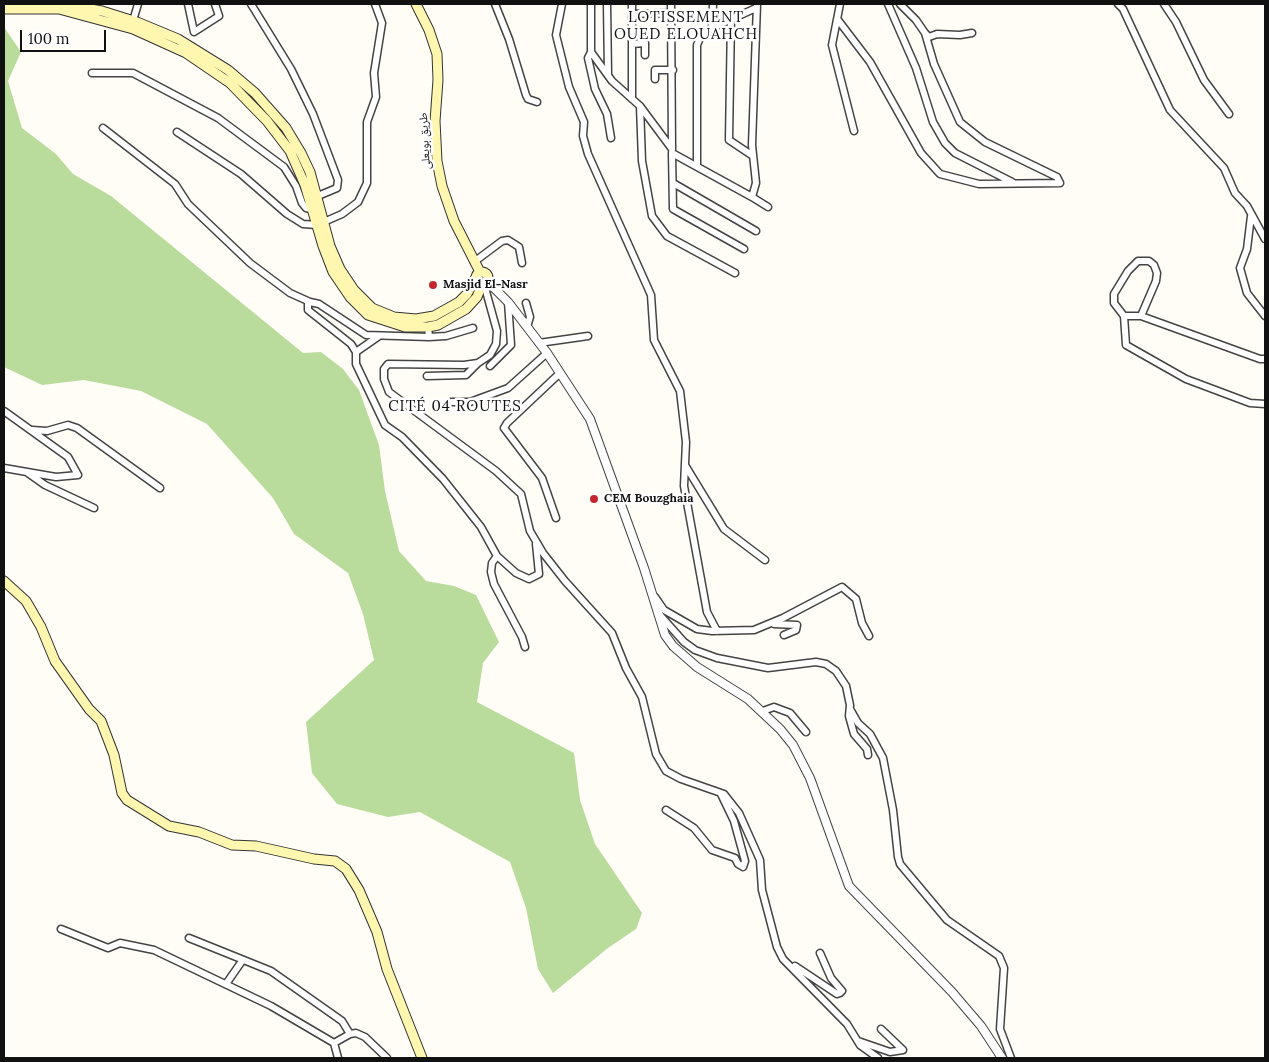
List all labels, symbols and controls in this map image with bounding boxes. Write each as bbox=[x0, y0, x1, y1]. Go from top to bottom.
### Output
district label: LOTISSEMENT OUED ELOUAHCH bbox=[612, 9, 760, 44]
scale bar bbox=[22, 20, 109, 52]
text: 100 m bbox=[28, 29, 69, 48]
street label: طريق بويعلى bbox=[416, 112, 434, 170]
place label: Masjid El-Nasr bbox=[443, 278, 528, 292]
marker: Masjid El-Nasr bbox=[427, 279, 439, 291]
district label: CITÉ 04 ROUTES bbox=[386, 398, 524, 416]
place label: CEM Bouzghaia bbox=[604, 492, 693, 506]
marker: CEM Bouzghaia bbox=[588, 493, 600, 505]

